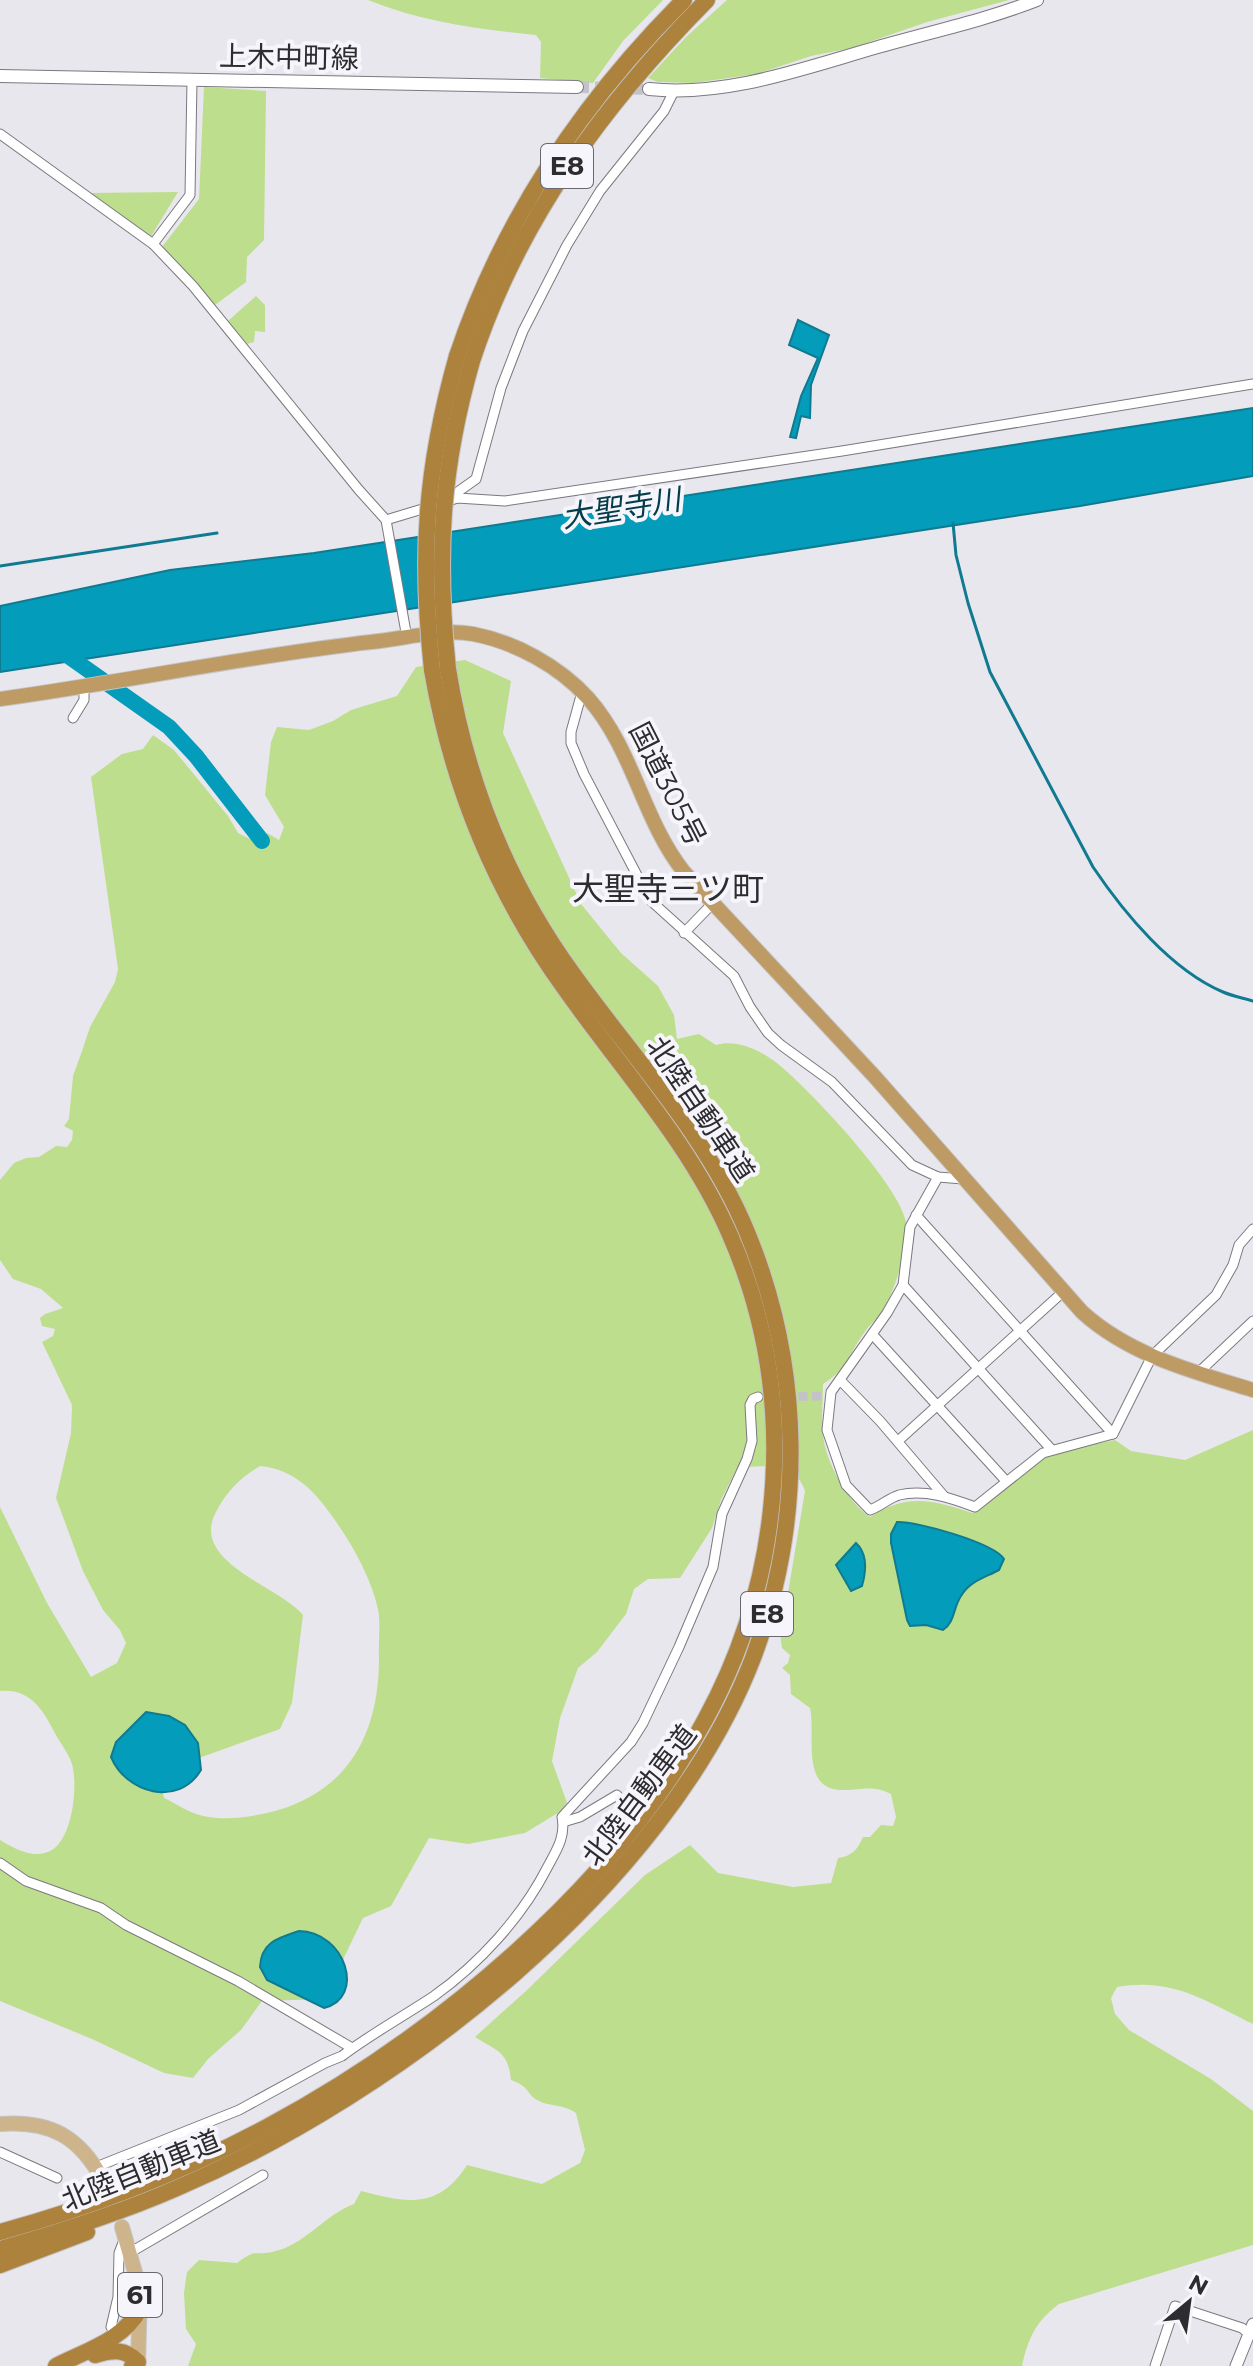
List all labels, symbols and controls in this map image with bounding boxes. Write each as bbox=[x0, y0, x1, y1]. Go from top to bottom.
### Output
street label: 上木中町線 bbox=[219, 39, 359, 75]
road number: E8 bbox=[541, 144, 593, 188]
water label: 大聖寺川 bbox=[559, 480, 686, 536]
street label: 国道305号 bbox=[622, 717, 714, 851]
district label: 大聖寺三ツ町 bbox=[572, 869, 764, 908]
street label: 北陸自動車道 bbox=[640, 1030, 762, 1188]
road number: E8 bbox=[741, 1592, 793, 1636]
street label: 北陸自動車道 bbox=[575, 1718, 703, 1872]
street label: 北陸自動車道 bbox=[57, 2123, 225, 2217]
north arrow bbox=[1149, 2262, 1229, 2342]
text: N bbox=[1184, 2269, 1213, 2301]
road number: 61 bbox=[118, 2273, 162, 2317]

